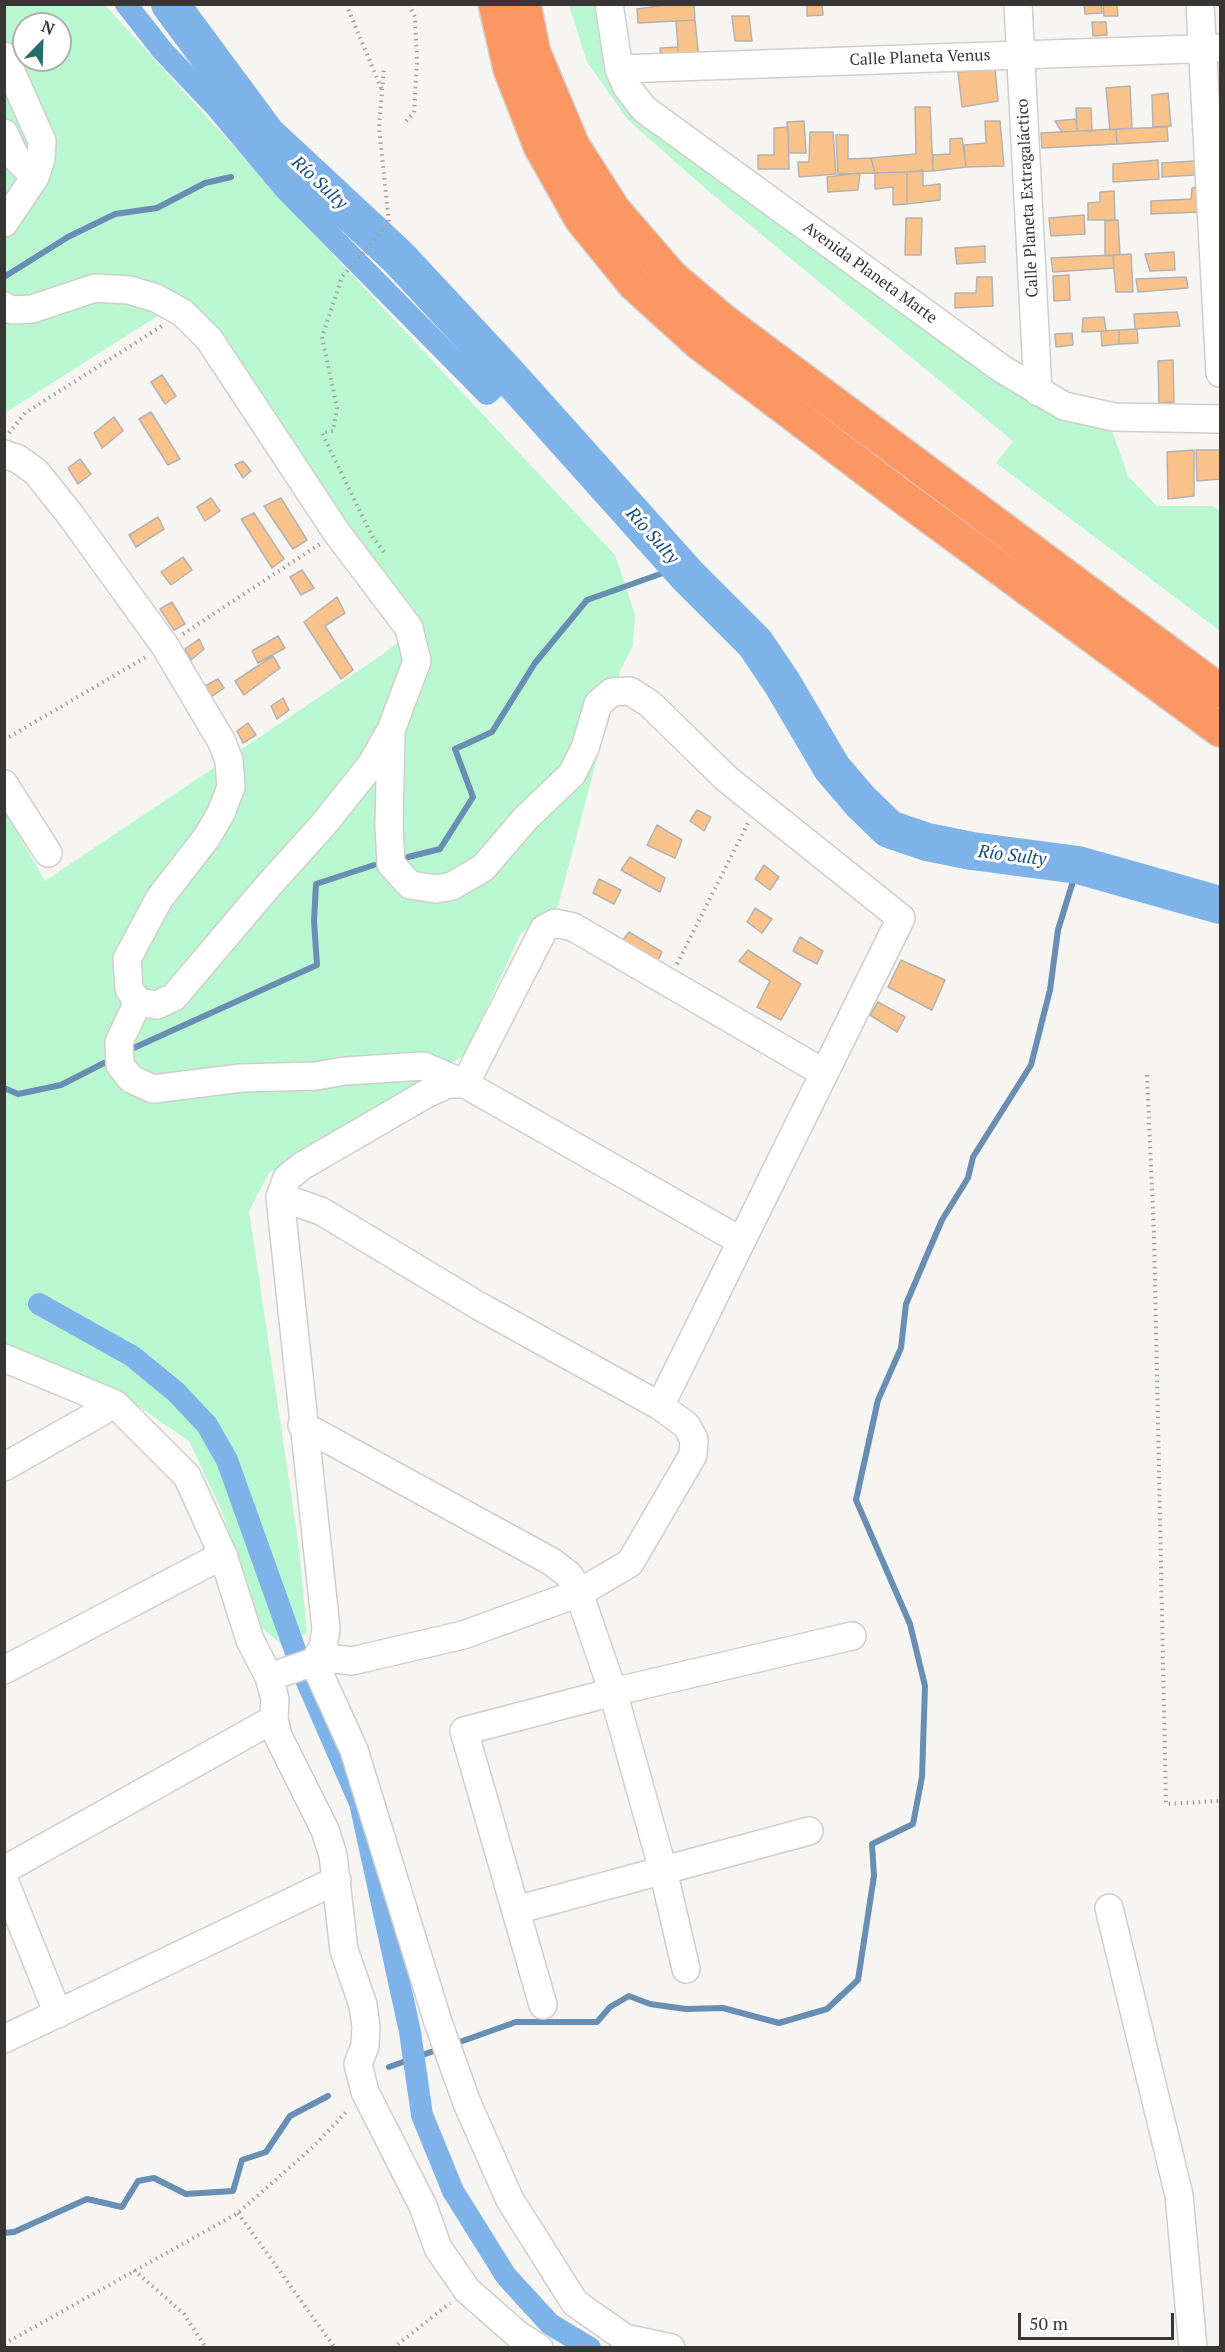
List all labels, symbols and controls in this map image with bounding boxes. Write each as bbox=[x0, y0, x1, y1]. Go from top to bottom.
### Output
north arrow bbox=[12, 12, 72, 72]
text: N bbox=[38, 15, 58, 40]
street label: Calle Planeta Venus bbox=[849, 46, 991, 70]
street label: Calle Planeta Extragaláctico bbox=[1013, 98, 1043, 298]
water label: Río Sulty bbox=[287, 152, 351, 214]
street label: Avenida Planeta Marte bbox=[799, 218, 941, 328]
water label: Río Sulty bbox=[621, 503, 683, 569]
water label: Río Sulty bbox=[977, 841, 1047, 871]
scale bar bbox=[1021, 2301, 1177, 2339]
text: 50 m bbox=[1029, 2311, 1068, 2335]

